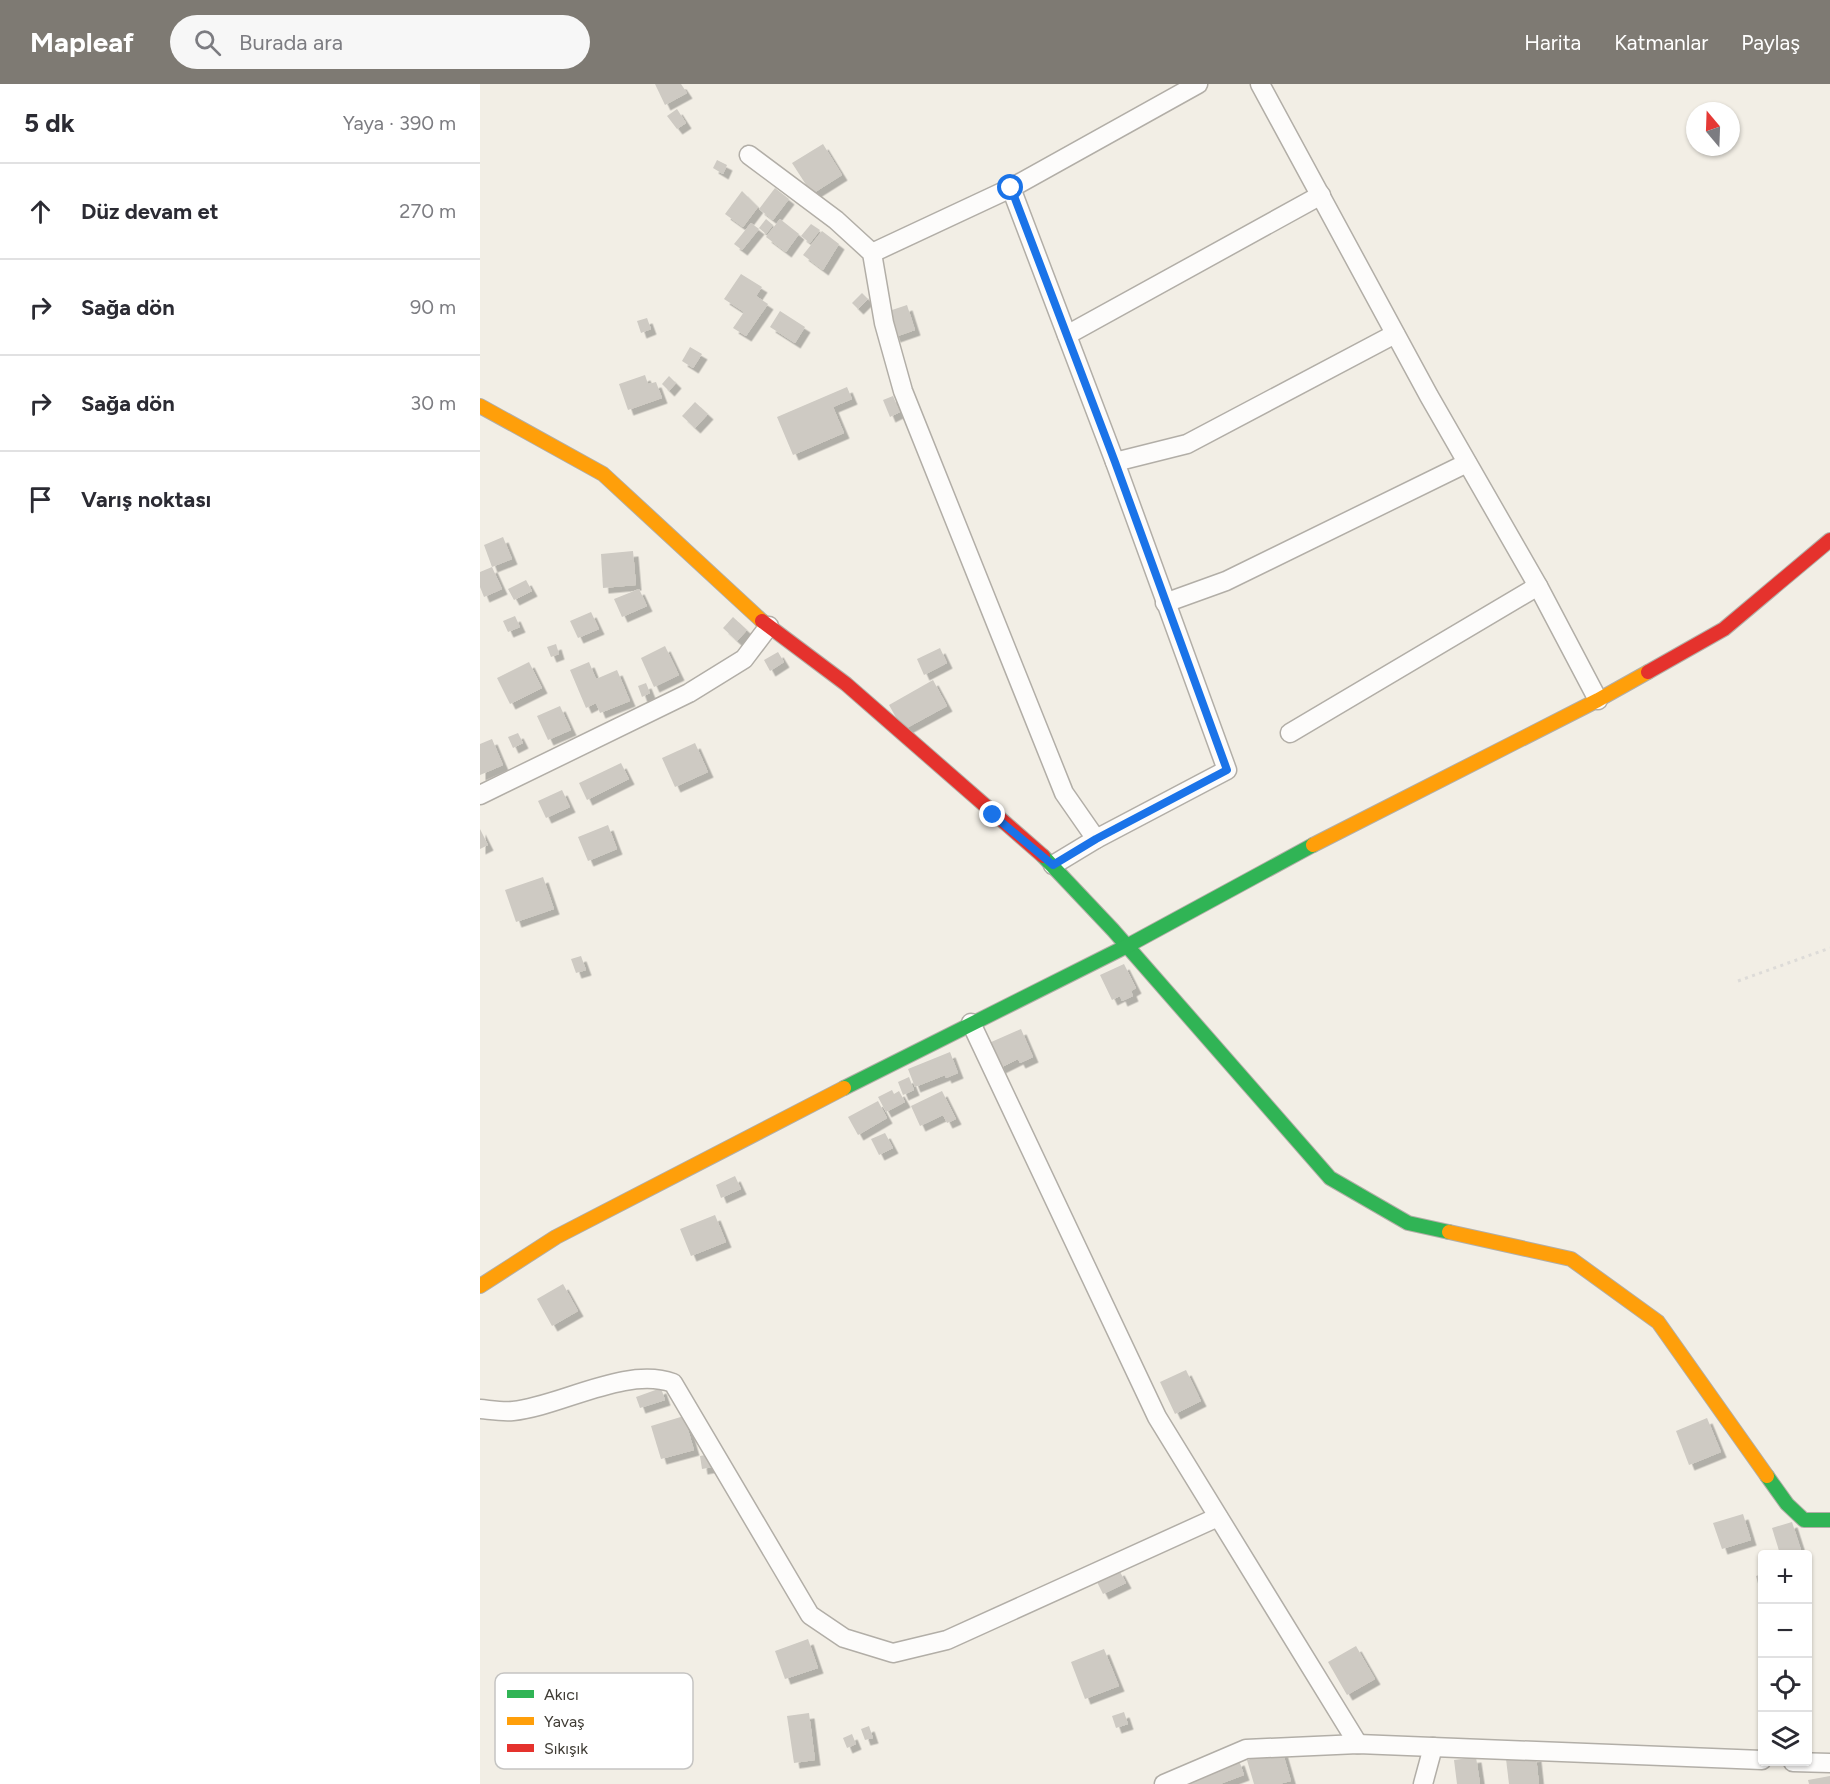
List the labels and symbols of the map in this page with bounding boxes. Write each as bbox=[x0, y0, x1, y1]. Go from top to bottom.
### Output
north arrow bbox=[1686, 102, 1740, 156]
route start bbox=[997, 174, 1023, 200]
route end bbox=[979, 801, 1005, 827]
legend bbox=[495, 1673, 693, 1769]
text: Akıcı bbox=[544, 1685, 579, 1704]
text: Yavaş bbox=[544, 1712, 585, 1731]
text: Sıkışık bbox=[544, 1739, 588, 1758]

